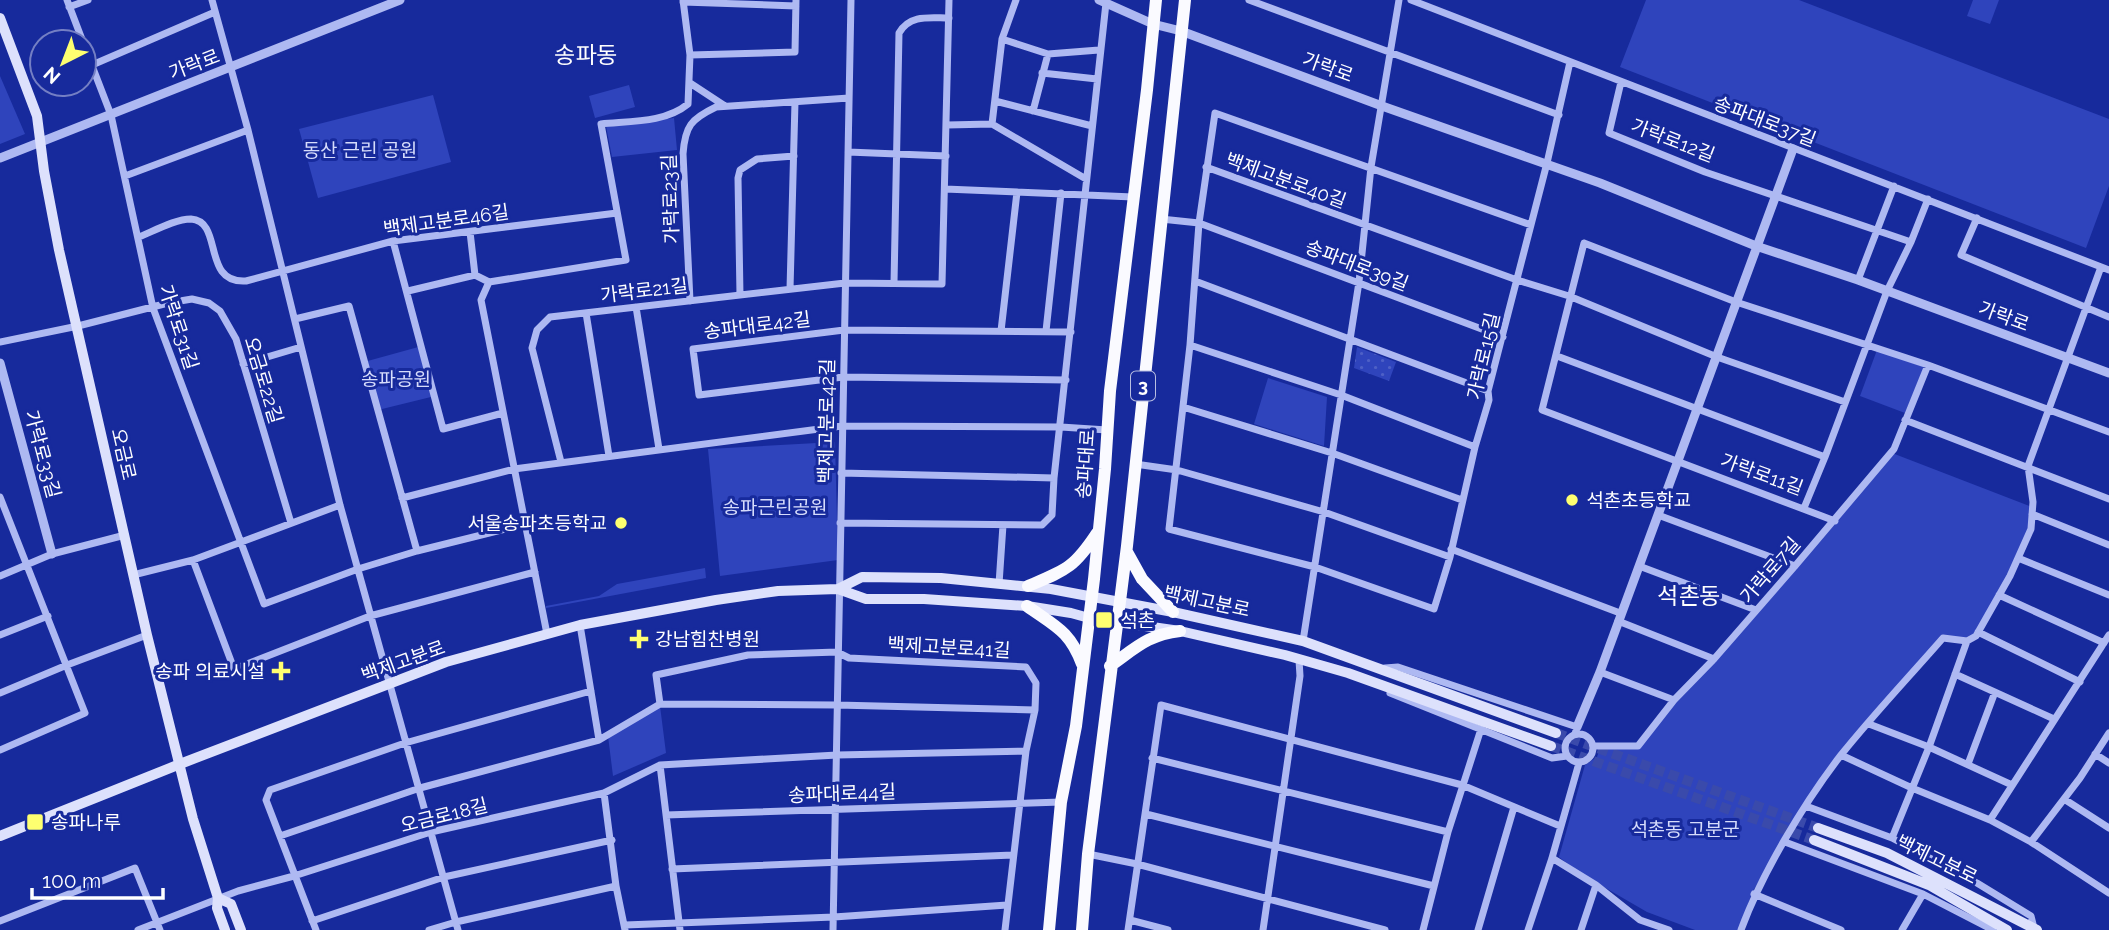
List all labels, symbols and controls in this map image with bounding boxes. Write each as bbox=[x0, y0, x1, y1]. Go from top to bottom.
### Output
north arrow bbox=[28, 28, 98, 98]
district label: 송파동 bbox=[554, 41, 618, 68]
street label: 가락로 bbox=[166, 44, 222, 84]
street label: 가락로 bbox=[1300, 48, 1356, 86]
text: N bbox=[39, 63, 64, 89]
street label: 송파대로37길 bbox=[1711, 91, 1819, 151]
street label: 가락로12길 bbox=[1628, 114, 1718, 166]
park label: 동산 근린 공원 bbox=[303, 139, 417, 161]
street label: 백제고분로40길 bbox=[1223, 148, 1349, 212]
street label: 가락로23길 bbox=[657, 154, 683, 244]
street label: 백제고분로46길 bbox=[382, 200, 510, 240]
street label: 송파대로39길 bbox=[1302, 235, 1412, 295]
street label: 가락로21길 bbox=[599, 274, 689, 306]
street label: 가락로31길 bbox=[155, 282, 203, 372]
street label: 가락로 bbox=[1976, 297, 2032, 335]
street label: 송파대로42길 bbox=[702, 308, 812, 342]
street label: 가락로15길 bbox=[1462, 310, 1504, 402]
street label: 오금로22길 bbox=[240, 334, 288, 426]
street label: 백제고분로42길 bbox=[814, 358, 838, 484]
park label: 송파공원 bbox=[361, 368, 431, 390]
road number: 3 bbox=[1131, 372, 1155, 400]
street label: 가락로33길 bbox=[21, 408, 65, 500]
street label: 오금로 bbox=[107, 426, 141, 482]
street label: 송파대로 bbox=[1072, 428, 1098, 500]
street label: 가락로11길 bbox=[1718, 449, 1806, 499]
place label: 석촌초등학교 bbox=[1586, 489, 1691, 511]
marker: 석촌초등학교 bbox=[1564, 492, 1580, 508]
park label: 송파근린공원 bbox=[723, 496, 827, 518]
place label: 서울송파초등학교 bbox=[467, 512, 607, 534]
marker: 서울송파초등학교 bbox=[613, 515, 629, 531]
street label: 가락로7길 bbox=[1735, 533, 1805, 607]
street label: 백제고분로 bbox=[1162, 581, 1252, 621]
district label: 석촌동 bbox=[1657, 582, 1721, 609]
place label: 석촌 bbox=[1120, 609, 1155, 631]
marker: 석촌 bbox=[1094, 610, 1114, 630]
place label: 강남힘찬병원 bbox=[655, 628, 760, 650]
marker: 강남힘찬병원 bbox=[629, 629, 649, 649]
street label: 백제고분로41길 bbox=[887, 633, 1011, 661]
street label: 백제고분로 bbox=[358, 636, 448, 686]
place label: 송파 의료시설 bbox=[155, 660, 265, 682]
marker: 송파 의료시설 bbox=[271, 661, 291, 681]
street label: 송파대로44길 bbox=[788, 780, 896, 806]
street label: 오금로18길 bbox=[398, 794, 490, 836]
place label: 송파나루 bbox=[51, 811, 121, 833]
marker: 송파나루 bbox=[25, 812, 45, 832]
park label: 석촌동 고분군 bbox=[1630, 818, 1740, 840]
street label: 백제고분로 bbox=[1893, 830, 1981, 888]
scale bar bbox=[32, 856, 163, 900]
text: 100 m bbox=[42, 868, 101, 893]

